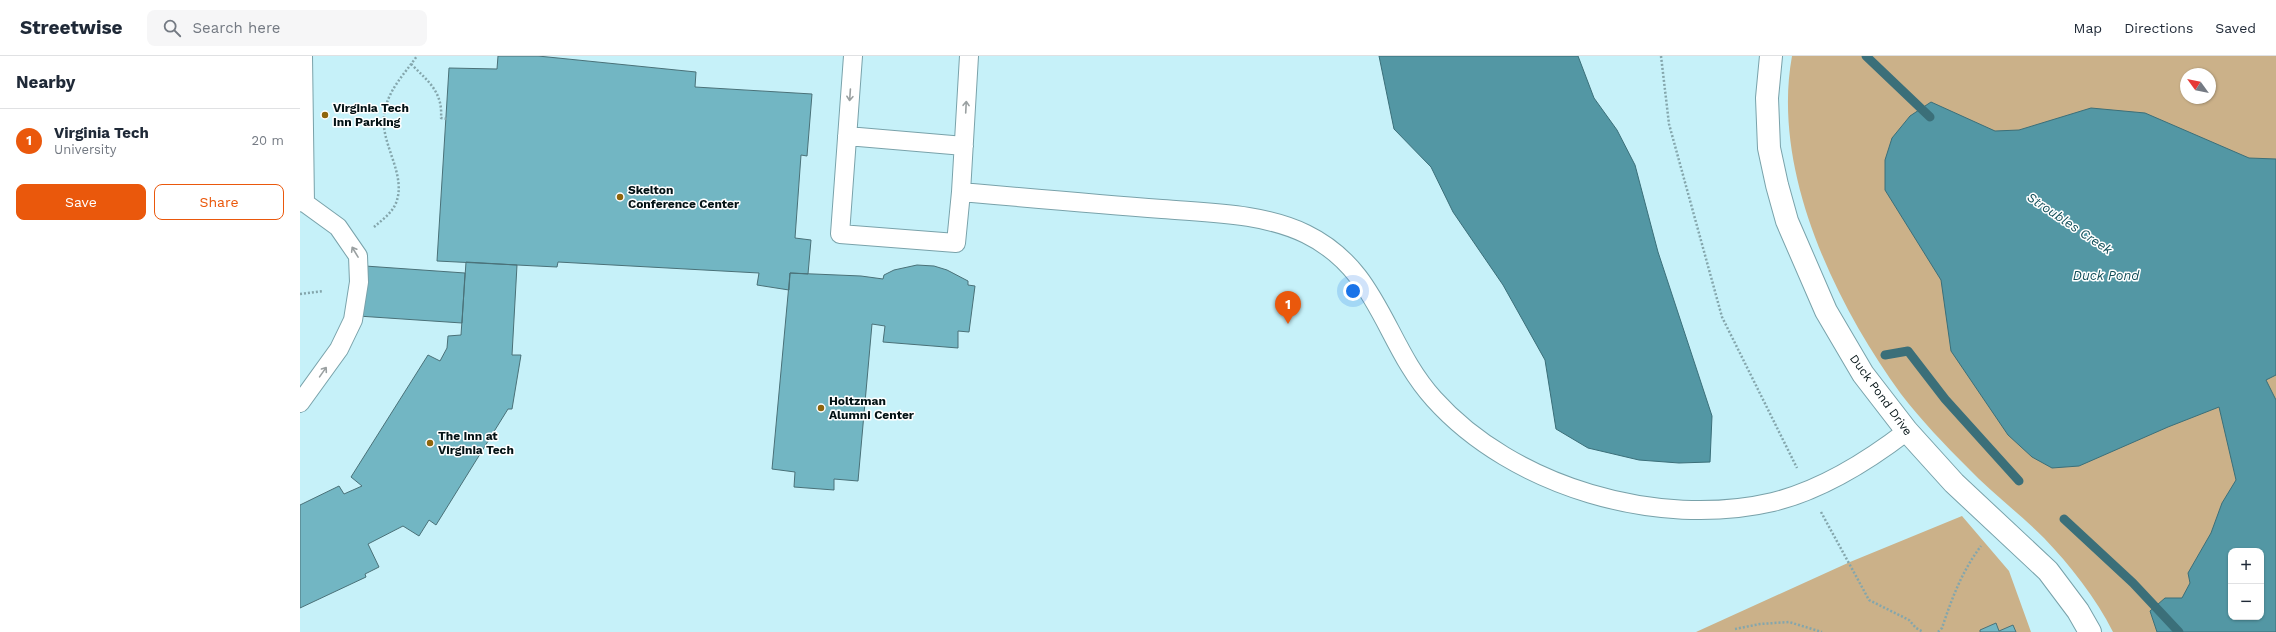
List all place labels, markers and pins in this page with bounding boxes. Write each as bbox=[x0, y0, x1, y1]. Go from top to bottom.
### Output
place label: Virginia Tech Inn Parking bbox=[333, 101, 409, 129]
marker: Virginia Tech Inn Parking bbox=[320, 110, 330, 120]
place label: Skelton Conference Center bbox=[628, 183, 740, 211]
marker: Skelton Conference Center bbox=[615, 192, 625, 202]
pin: 1 bbox=[1275, 291, 1301, 324]
place label: Holtzman Alumni Center bbox=[829, 394, 915, 422]
marker: Holtzman Alumni Center bbox=[816, 403, 826, 413]
place label: The Inn at Virginia Tech bbox=[438, 429, 514, 457]
marker: The Inn at Virginia Tech bbox=[425, 438, 435, 448]

